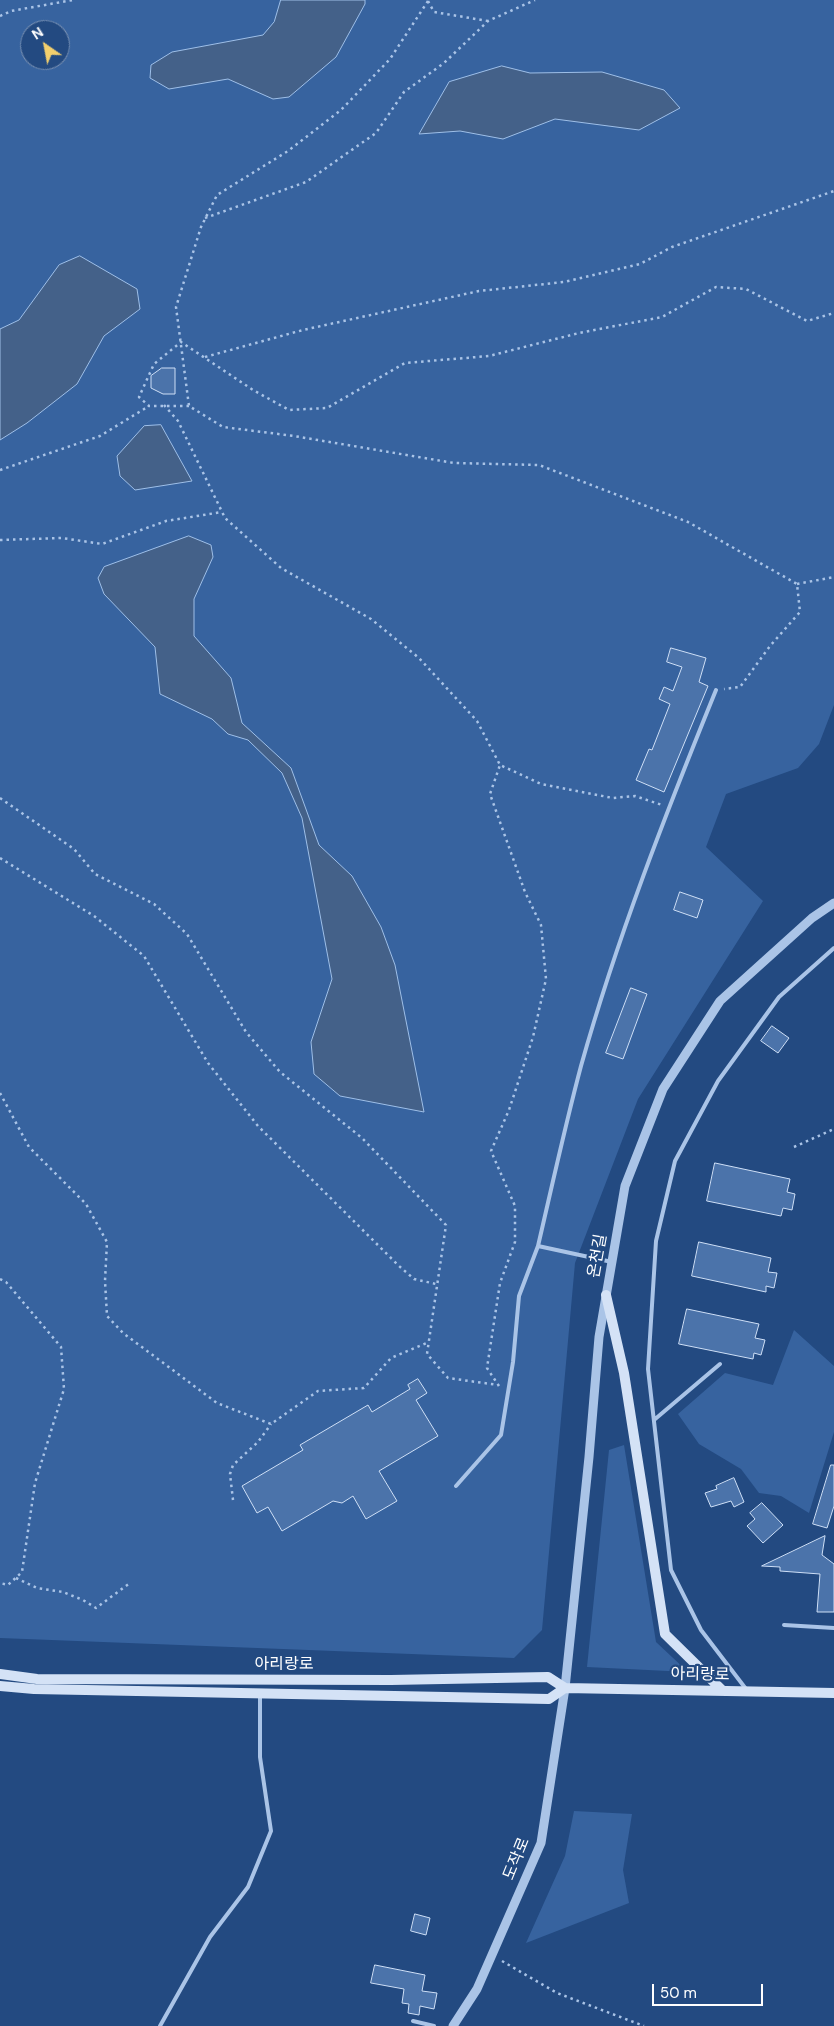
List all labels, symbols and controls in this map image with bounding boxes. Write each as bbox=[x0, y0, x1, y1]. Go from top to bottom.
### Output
north arrow bbox=[20, 20, 70, 70]
text: N bbox=[28, 23, 47, 44]
street label: 온천길 bbox=[585, 1233, 611, 1279]
street label: 아리랑로 bbox=[255, 1655, 313, 1675]
street label: 아리랑로 bbox=[670, 1665, 730, 1685]
street label: 도작로 bbox=[500, 1835, 534, 1883]
scale bar bbox=[654, 1974, 765, 2006]
text: 50 m bbox=[660, 1983, 697, 2003]

